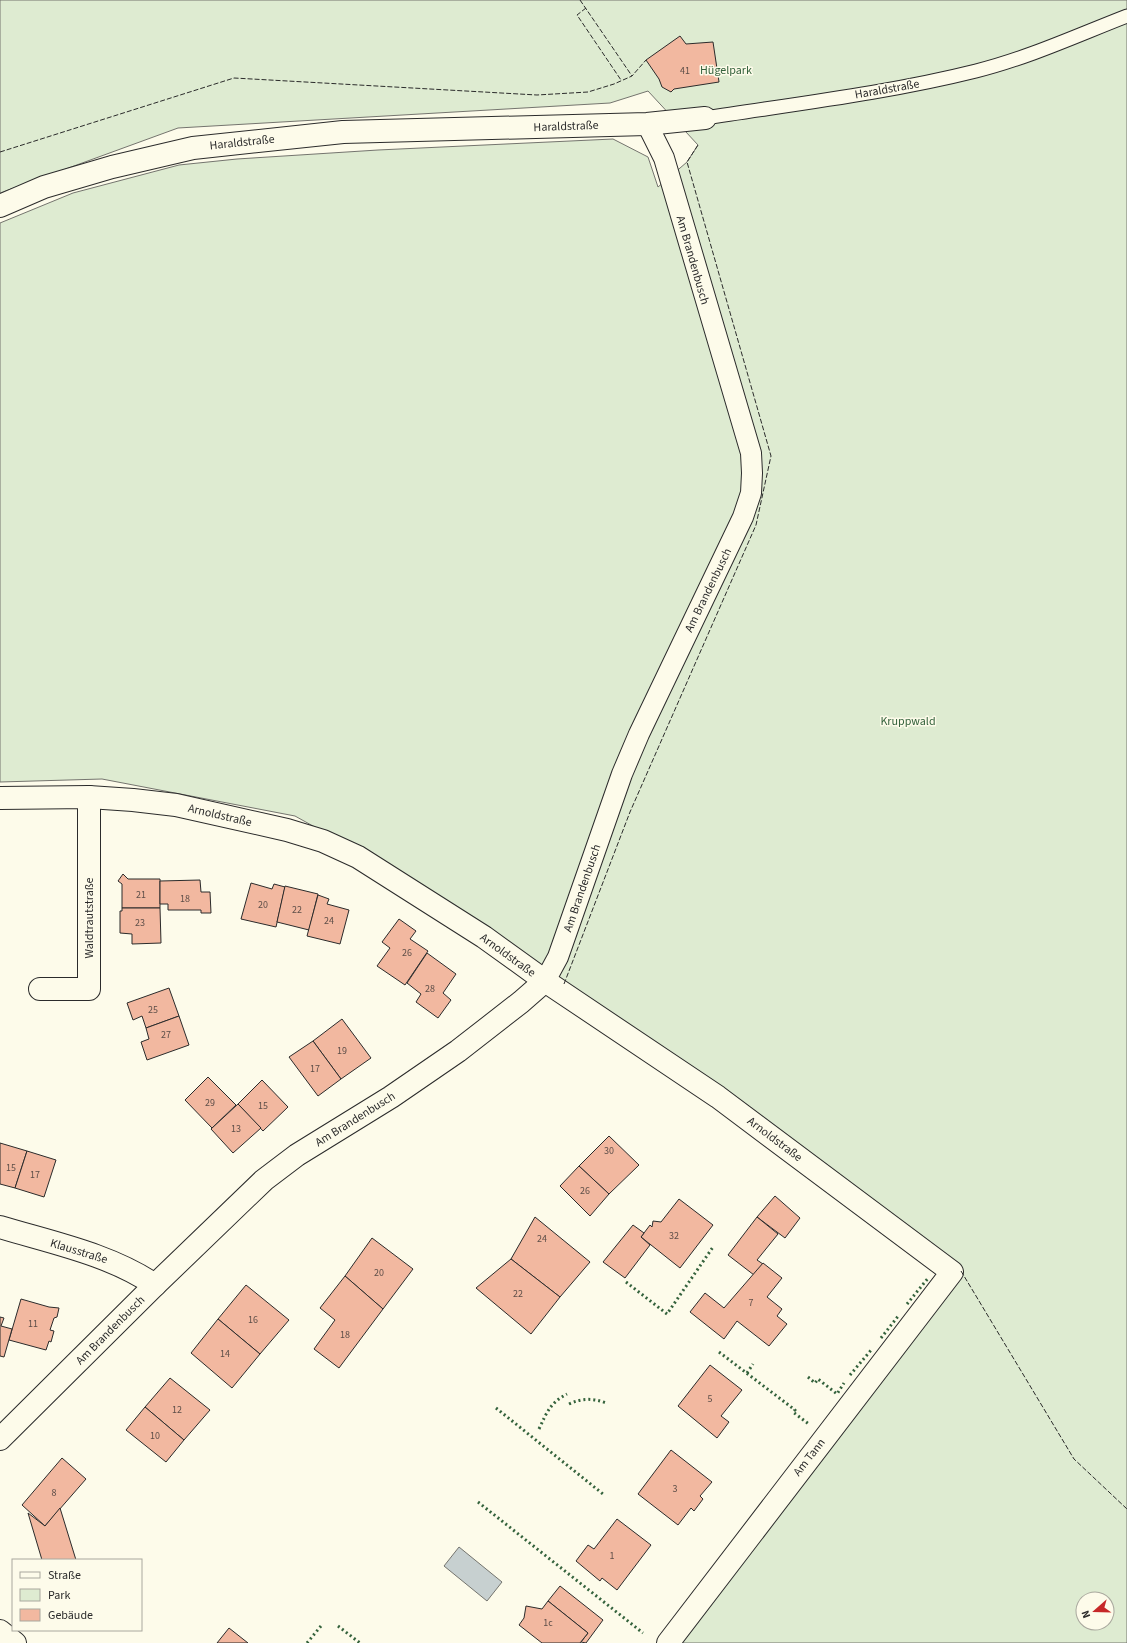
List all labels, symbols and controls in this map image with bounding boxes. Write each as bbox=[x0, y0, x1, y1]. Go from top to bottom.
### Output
park label: Hügelpark bbox=[700, 62, 752, 79]
house number: 41 bbox=[680, 64, 690, 78]
street label: Haraldstraße bbox=[854, 75, 921, 104]
street label: Haraldstraße bbox=[533, 117, 599, 136]
street label: Haraldstraße bbox=[209, 131, 275, 154]
street label: Am Brandenbusch bbox=[672, 214, 713, 307]
street label: Am Brandenbusch bbox=[681, 545, 736, 635]
park label: Kruppwald bbox=[880, 713, 936, 730]
street label: Arnoldstraße bbox=[186, 800, 254, 831]
street label: Am Brandenbusch bbox=[559, 842, 605, 934]
street label: Waldtrautstraße bbox=[81, 877, 98, 959]
house number: 21 bbox=[136, 888, 146, 902]
house number: 18 bbox=[180, 892, 190, 906]
house number: 20 bbox=[258, 898, 268, 912]
house number: 22 bbox=[292, 903, 302, 917]
house number: 24 bbox=[324, 914, 334, 928]
house number: 23 bbox=[135, 916, 145, 930]
street label: Arnoldstraße bbox=[476, 929, 539, 981]
house number: 26 bbox=[402, 946, 412, 960]
house number: 28 bbox=[425, 982, 435, 996]
house number: 25 bbox=[148, 1003, 158, 1017]
house number: 27 bbox=[161, 1028, 171, 1042]
house number: 19 bbox=[337, 1044, 347, 1058]
house number: 17 bbox=[310, 1062, 320, 1076]
street label: Am Brandenbusch bbox=[312, 1088, 399, 1151]
house number: 29 bbox=[205, 1096, 215, 1110]
house number: 15 bbox=[258, 1099, 268, 1113]
street label: Arnoldstraße bbox=[744, 1113, 806, 1166]
house number: 13 bbox=[231, 1122, 241, 1136]
house number: 30 bbox=[604, 1144, 614, 1158]
house number: 15 bbox=[6, 1161, 16, 1175]
house number: 17 bbox=[30, 1168, 40, 1182]
house number: 26 bbox=[580, 1184, 590, 1198]
house number: 32 bbox=[669, 1229, 679, 1243]
house number: 24 bbox=[537, 1232, 547, 1246]
street label: Klausstraße bbox=[48, 1235, 110, 1268]
house number: 20 bbox=[374, 1266, 384, 1280]
house number: 22 bbox=[513, 1287, 523, 1301]
street label: Am Brandenbusch bbox=[72, 1292, 149, 1369]
house number: 7 bbox=[749, 1296, 754, 1310]
house number: 16 bbox=[248, 1313, 258, 1327]
house number: 11 bbox=[28, 1317, 38, 1331]
house number: 18 bbox=[340, 1328, 350, 1342]
house number: 14 bbox=[220, 1347, 230, 1361]
house number: 5 bbox=[708, 1392, 713, 1406]
house number: 12 bbox=[172, 1403, 182, 1417]
house number: 10 bbox=[150, 1429, 160, 1443]
street label: Am Tann bbox=[789, 1435, 830, 1480]
house number: 3 bbox=[673, 1482, 678, 1496]
house number: 8 bbox=[52, 1486, 57, 1500]
house number: 1 bbox=[610, 1549, 615, 1563]
legend bbox=[12, 1559, 142, 1631]
text: Straße bbox=[48, 1567, 81, 1584]
text: Park bbox=[48, 1587, 70, 1604]
north arrow bbox=[1075, 1591, 1115, 1631]
text: Gebäude bbox=[48, 1607, 93, 1624]
text: N bbox=[1078, 1608, 1094, 1620]
house number: 1c bbox=[543, 1616, 553, 1630]

